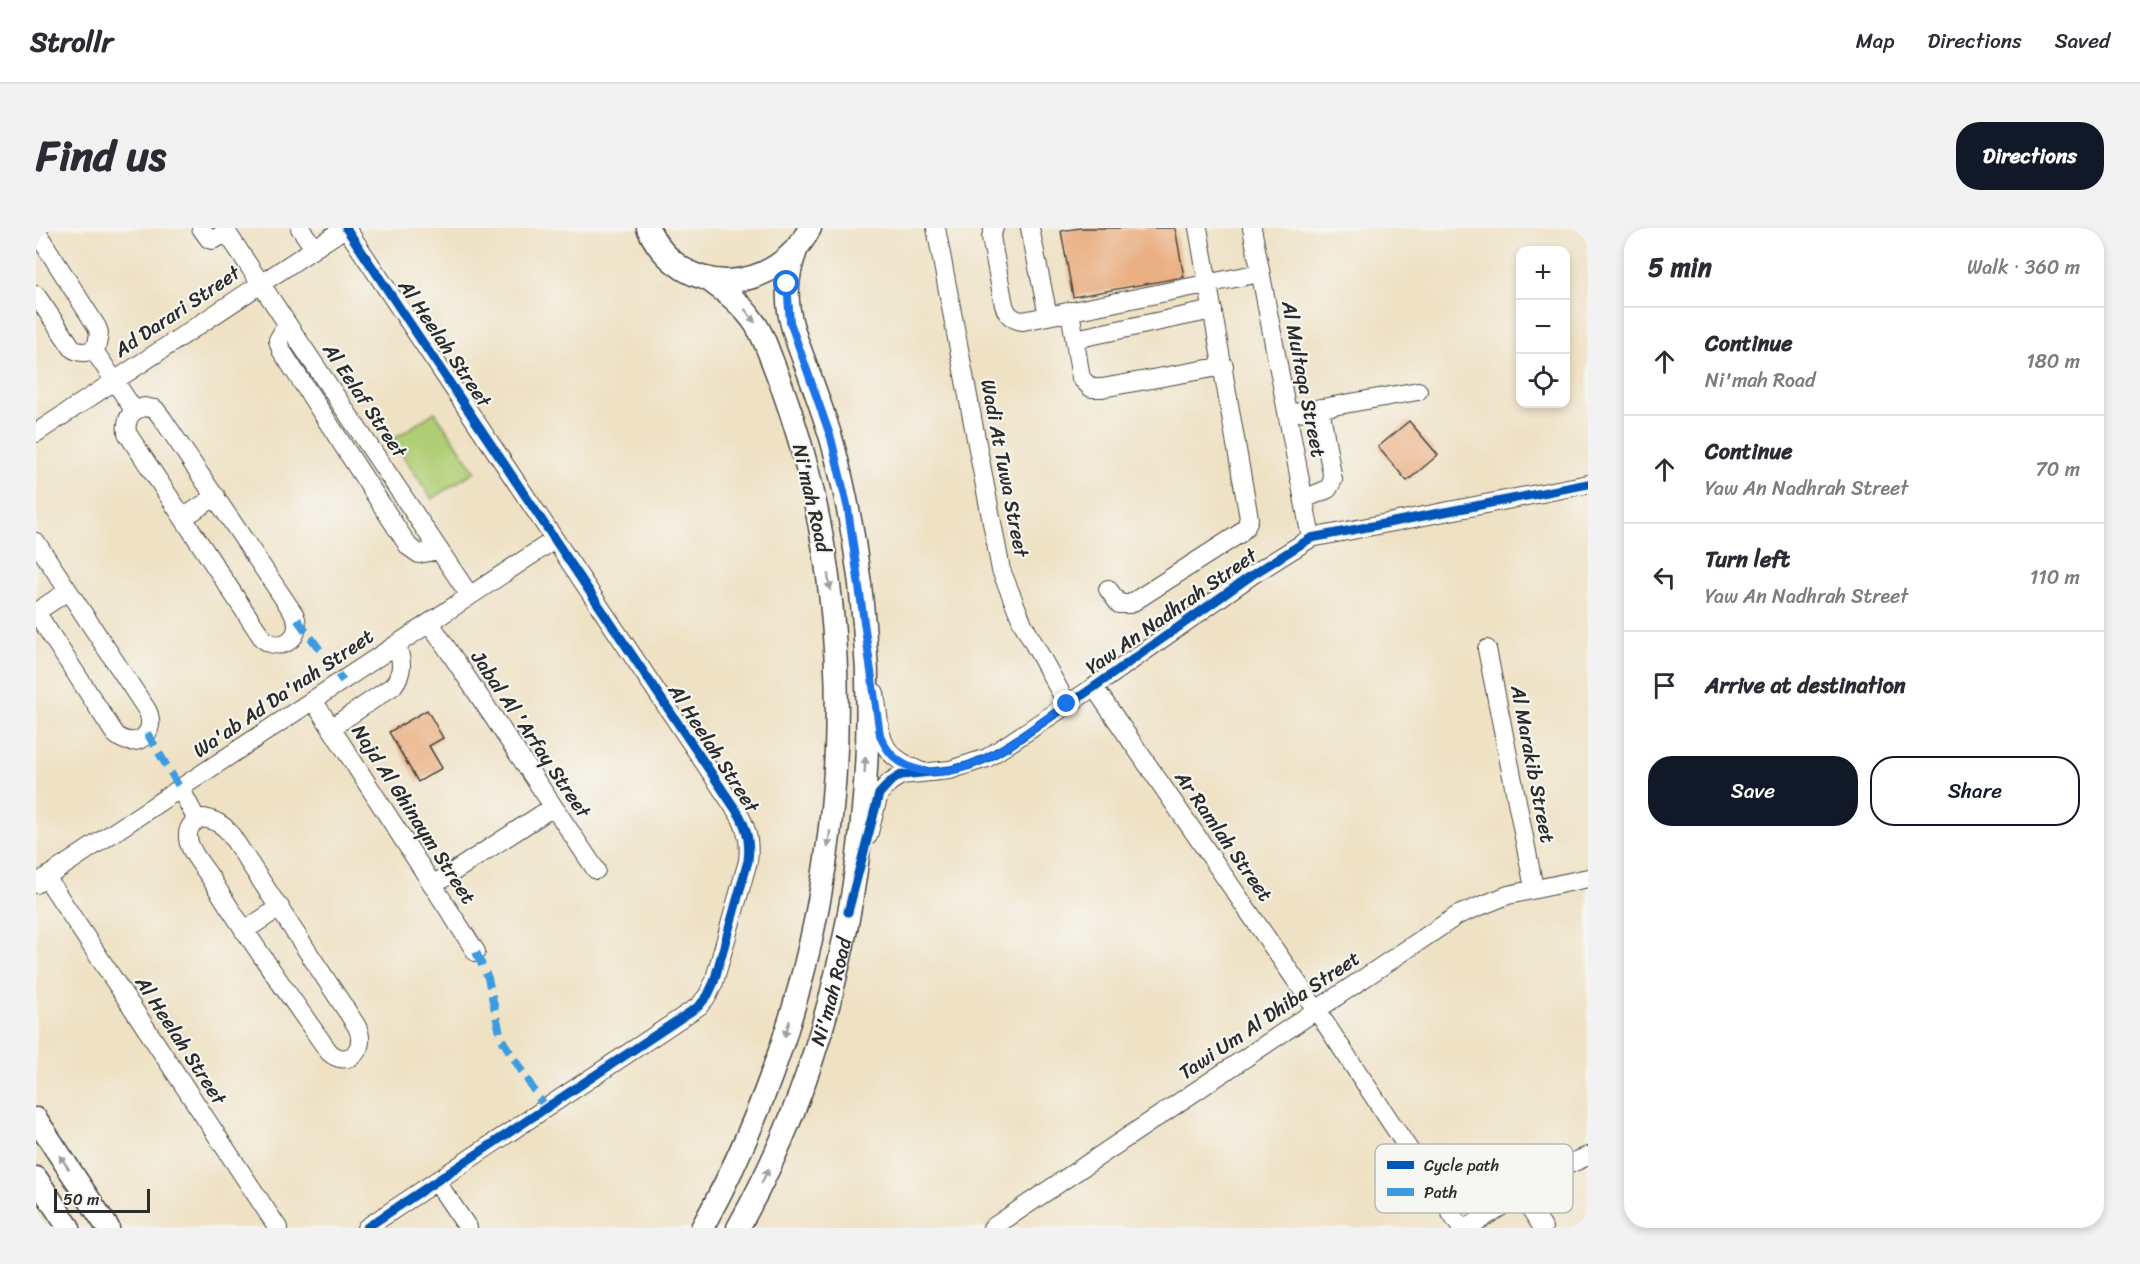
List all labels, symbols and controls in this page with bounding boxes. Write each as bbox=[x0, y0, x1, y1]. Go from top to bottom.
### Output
text: Strollr bbox=[30, 17, 113, 66]
text: Map bbox=[1856, 22, 1894, 60]
text: Directions bbox=[1927, 22, 2022, 60]
text: Saved bbox=[2055, 22, 2110, 60]
text: Find us bbox=[36, 119, 166, 193]
button: Directions bbox=[1956, 122, 2104, 190]
text: 5 min bbox=[1648, 244, 1712, 290]
map controls bbox=[1516, 246, 1570, 408]
button: + bbox=[1516, 246, 1570, 300]
text: Walk · 360 m bbox=[1967, 250, 2080, 285]
street label: Ad Darari Street bbox=[106, 256, 248, 367]
route start bbox=[773, 270, 799, 296]
street label: Al Heelah Street bbox=[388, 271, 501, 415]
street label: Al Multaqa Street bbox=[1271, 297, 1336, 461]
button: − bbox=[1516, 300, 1570, 354]
one-way arrow bbox=[743, 309, 755, 324]
text: Continue bbox=[1705, 324, 1793, 363]
street label: Al Eelaf Street bbox=[312, 335, 417, 466]
text: 180 m bbox=[2026, 344, 2080, 379]
icon: ahead bbox=[1648, 345, 1681, 378]
button: locate bbox=[1516, 354, 1570, 408]
text: Ni'mah Road bbox=[1705, 363, 1816, 398]
street label: Wadi At Tuwa Street bbox=[970, 376, 1039, 561]
text: Continue bbox=[1705, 432, 1793, 471]
street label: Ni'mah Road bbox=[782, 440, 841, 557]
text: 70 m bbox=[2035, 452, 2080, 487]
icon: ahead bbox=[1648, 453, 1681, 486]
text: Yaw An Nadhrah Street bbox=[1705, 471, 1908, 506]
street label: Yaw An Nadhrah Street bbox=[1078, 538, 1265, 684]
text: Turn left bbox=[1705, 540, 1790, 579]
text: 110 m bbox=[2030, 560, 2080, 595]
icon: left bbox=[1648, 561, 1681, 594]
one-way arrow bbox=[824, 573, 833, 592]
text: Yaw An Nadhrah Street bbox=[1705, 579, 1908, 614]
street label: Wa'ab Ad Da'nah Street bbox=[185, 619, 381, 767]
street label: Jabal Al 'Arfay Street bbox=[461, 643, 600, 826]
text: Arrive at destination bbox=[1705, 666, 1906, 705]
icon: arrive bbox=[1648, 669, 1681, 702]
street label: Al Heelah Street bbox=[658, 676, 769, 821]
street label: Al Marakib Street bbox=[1500, 681, 1565, 846]
route end bbox=[1053, 690, 1079, 716]
street label: Najd Al Ghinaym Street bbox=[342, 717, 485, 912]
one-way arrow bbox=[860, 755, 870, 774]
button: Save bbox=[1648, 756, 1858, 826]
button: Share bbox=[1870, 756, 2080, 826]
street label: Ar Ramlah Street bbox=[1165, 763, 1282, 909]
one-way arrow bbox=[825, 830, 834, 849]
street label: Ni'mah Road bbox=[800, 933, 862, 1050]
street label: Tawi Um Al Dhiba Street bbox=[1171, 941, 1368, 1089]
street label: Al Heelah Street bbox=[125, 968, 236, 1113]
one-way arrow bbox=[782, 1020, 792, 1038]
legend bbox=[1375, 1144, 1573, 1213]
text: Cycle path bbox=[1424, 1151, 1499, 1180]
one-way arrow bbox=[59, 1153, 70, 1170]
one-way arrow bbox=[760, 1168, 770, 1185]
text: Path bbox=[1424, 1178, 1457, 1207]
text: 50 m bbox=[63, 1185, 99, 1214]
scale bar bbox=[54, 1186, 150, 1214]

